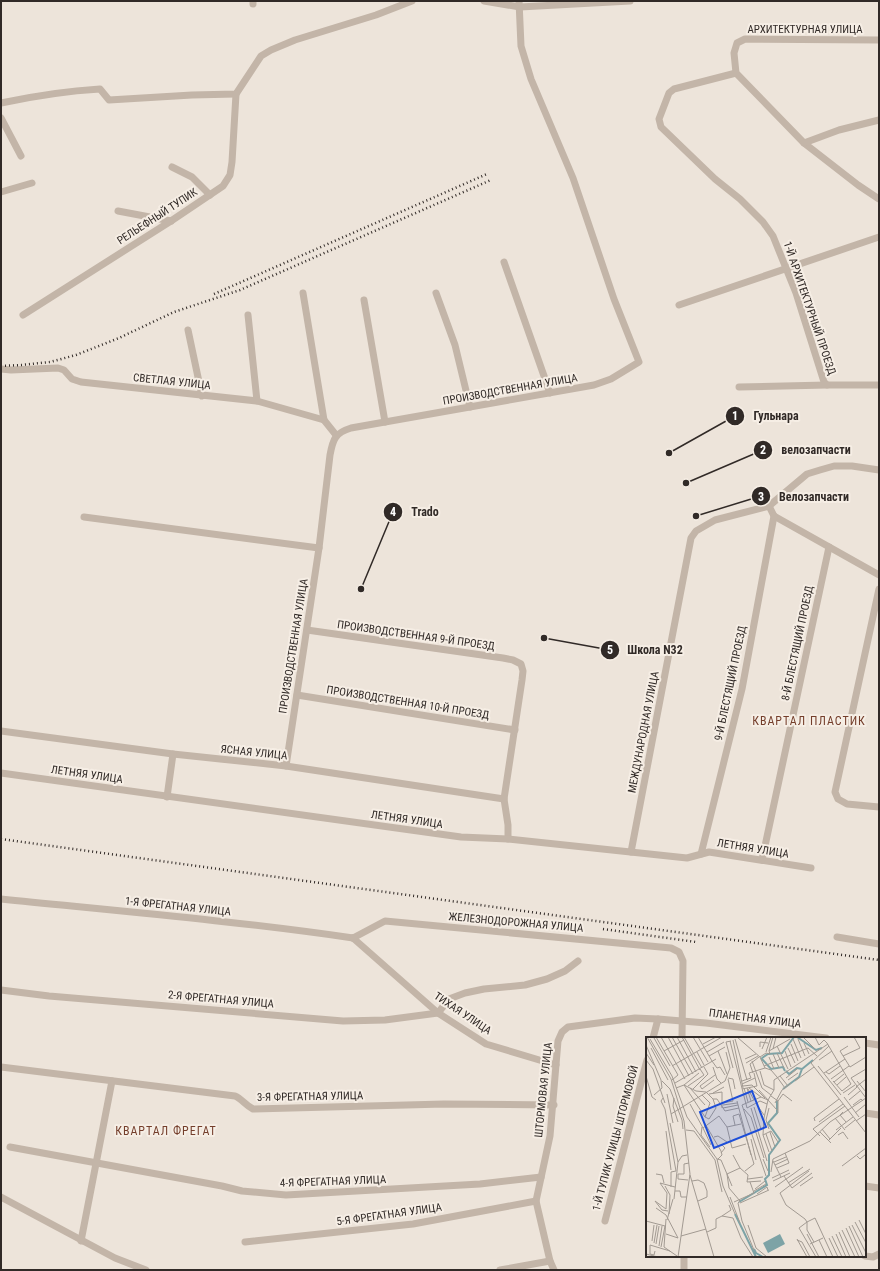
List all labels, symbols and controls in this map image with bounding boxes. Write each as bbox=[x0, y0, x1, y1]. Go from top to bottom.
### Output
street label: АРХИТЕКТУРНАЯ УЛИЦА bbox=[748, 23, 863, 36]
street label: РЕЛЬЕФНЫЙ ТУПИК bbox=[115, 185, 201, 247]
street label: 1-Й АРХИТЕКТУРНЫЙ ПРОЕЗД bbox=[781, 240, 838, 377]
street label: СВЕТЛАЯ УЛИЦА bbox=[132, 371, 212, 392]
street label: ПРОИЗВОДСТВЕННАЯ УЛИЦА bbox=[442, 371, 579, 408]
callout: Гульнара bbox=[725, 404, 806, 428]
text: 1 bbox=[732, 409, 738, 423]
text: Гульнара bbox=[753, 409, 799, 423]
callout: велозапчасти bbox=[753, 438, 858, 462]
text: 2 bbox=[760, 443, 766, 457]
text: велозапчасти bbox=[781, 443, 851, 457]
callout: Велозапчасти bbox=[751, 484, 857, 508]
text: 3 bbox=[758, 490, 764, 504]
text: Велозапчасти bbox=[779, 490, 849, 504]
callout: Trado bbox=[383, 500, 447, 524]
text: 4 bbox=[390, 505, 396, 519]
text: Trado bbox=[411, 505, 439, 519]
street label: ПРОИЗВОДСТВЕННАЯ УЛИЦА bbox=[276, 577, 311, 715]
street label: 8-Й БЛЕСТЯЩИЙ ПРОЕЗД bbox=[779, 584, 816, 702]
street label: ПРОИЗВОДСТВЕННАЯ 9-Й ПРОЕЗД bbox=[336, 618, 496, 653]
street label: 9-Й БЛЕСТЯЩИЙ ПРОЕЗД bbox=[712, 624, 749, 742]
callout: Школа N32 bbox=[600, 638, 691, 662]
text: 5 bbox=[607, 643, 613, 657]
text: Школа N32 bbox=[627, 643, 683, 657]
street label: МЕЖДУНАРОДНАЯ УЛИЦА bbox=[625, 670, 662, 794]
street label: ПРОИЗВОДСТВЕННАЯ 10-Й ПРОЕЗД bbox=[326, 683, 490, 722]
district label: КВАРТАЛ ПЛАСТИК bbox=[752, 714, 866, 728]
street label: ЯСНАЯ УЛИЦА bbox=[220, 743, 289, 763]
street label: ЛЕТНЯЯ УЛИЦА bbox=[50, 763, 124, 786]
street label: ЛЕТНЯЯ УЛИЦА bbox=[370, 808, 444, 831]
street label: ЛЕТНЯЯ УЛИЦА bbox=[716, 836, 790, 861]
street label: 1-Я ФРЕГАТНАЯ УЛИЦА bbox=[124, 894, 232, 919]
street label: ЖЕЛЕЗНОДОРОЖНАЯ УЛИЦА bbox=[448, 910, 585, 935]
street label: 2-Я ФРЕГАТНАЯ УЛИЦА bbox=[167, 988, 275, 1011]
street label: ТИХАЯ УЛИЦА bbox=[431, 989, 494, 1038]
street label: ПЛАНЕТНАЯ УЛИЦА bbox=[708, 1006, 803, 1031]
inset map bbox=[646, 1037, 866, 1257]
street label: ШТОРМОВАЯ УЛИЦА bbox=[532, 1041, 555, 1138]
street label: 1-Й ТУПИК УЛИЦЫ ШТОРМОВОЙ bbox=[590, 1064, 641, 1212]
street label: 3-Я ФРЕГАТНАЯ УЛИЦА bbox=[257, 1089, 364, 1104]
district label: КВАРТАЛ ФРЕГАТ bbox=[115, 1124, 217, 1138]
street label: 4-Я ФРЕГАТНАЯ УЛИЦА bbox=[280, 1173, 387, 1190]
street label: 5-Я ФРЕГАТНАЯ УЛИЦА bbox=[335, 1201, 443, 1228]

